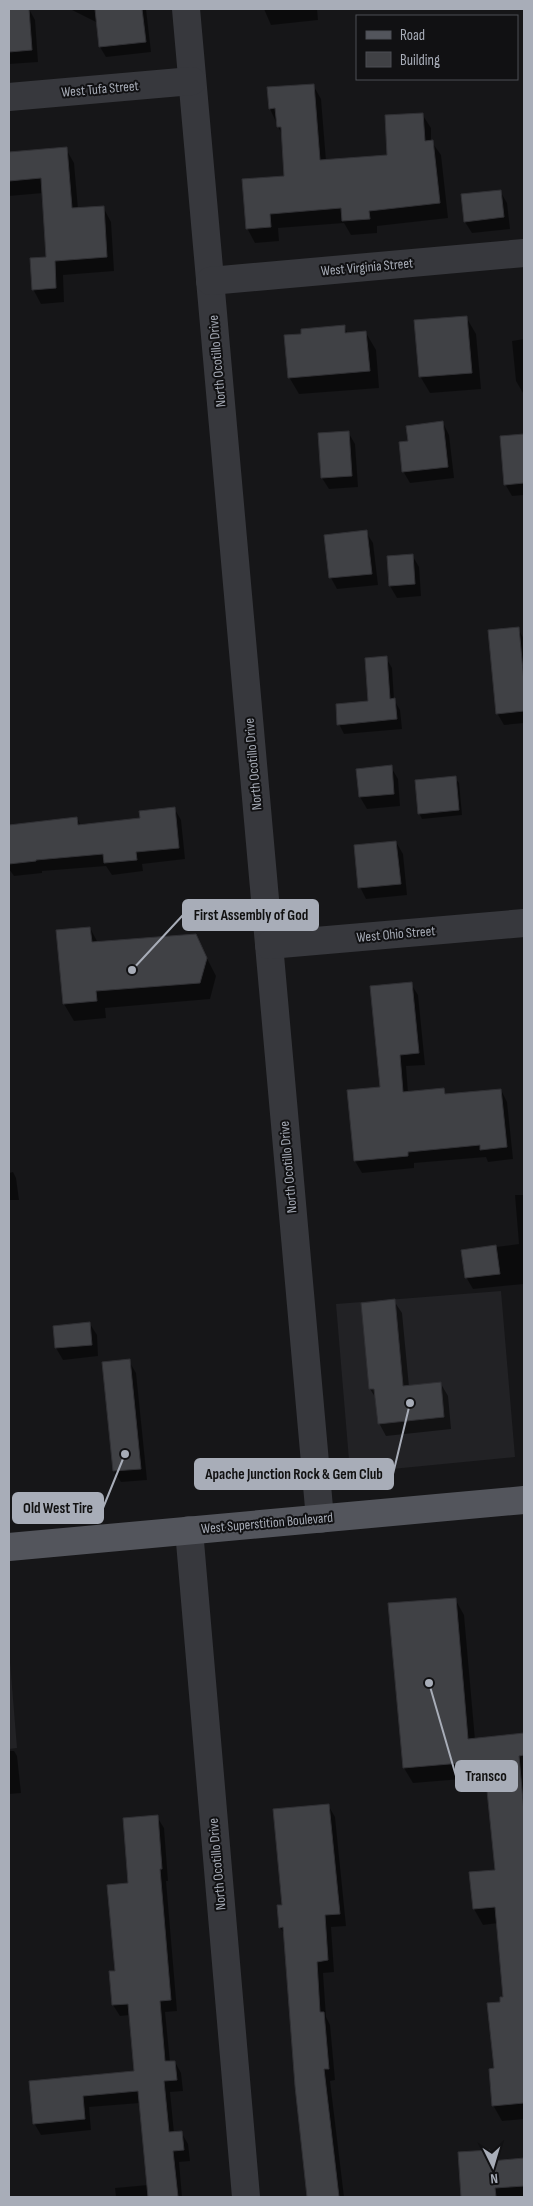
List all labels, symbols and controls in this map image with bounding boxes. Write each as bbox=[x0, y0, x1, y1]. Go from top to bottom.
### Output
legend bbox=[356, 15, 518, 80]
text: Road bbox=[400, 26, 425, 45]
text: Building bbox=[400, 51, 440, 70]
street label: West Tufa Street bbox=[61, 77, 139, 101]
street label: West Virginia Street bbox=[320, 255, 414, 279]
street label: North Ocotillo Drive bbox=[205, 314, 229, 408]
street label: North Ocotillo Drive bbox=[241, 717, 265, 811]
callout: First Assembly of God bbox=[183, 900, 318, 930]
text: First Assembly of God bbox=[194, 906, 308, 925]
street label: West Ohio Street bbox=[356, 922, 436, 946]
street label: North Ocotillo Drive bbox=[276, 1120, 300, 1214]
callout: Apache Junction Rock & Gem Club bbox=[195, 1459, 393, 1489]
text: Apache Junction Rock & Gem Club bbox=[204, 1465, 383, 1484]
callout: Old West Tire bbox=[13, 1493, 103, 1523]
text: Old West Tire bbox=[23, 1499, 93, 1518]
street label: West Superstition Boulevard bbox=[200, 1509, 334, 1537]
callout: Transco bbox=[456, 1761, 517, 1791]
text: Transco bbox=[465, 1767, 507, 1786]
street label: North Ocotillo Drive bbox=[205, 1817, 229, 1911]
north arrow bbox=[468, 2141, 518, 2191]
text: N bbox=[490, 2170, 499, 2187]

